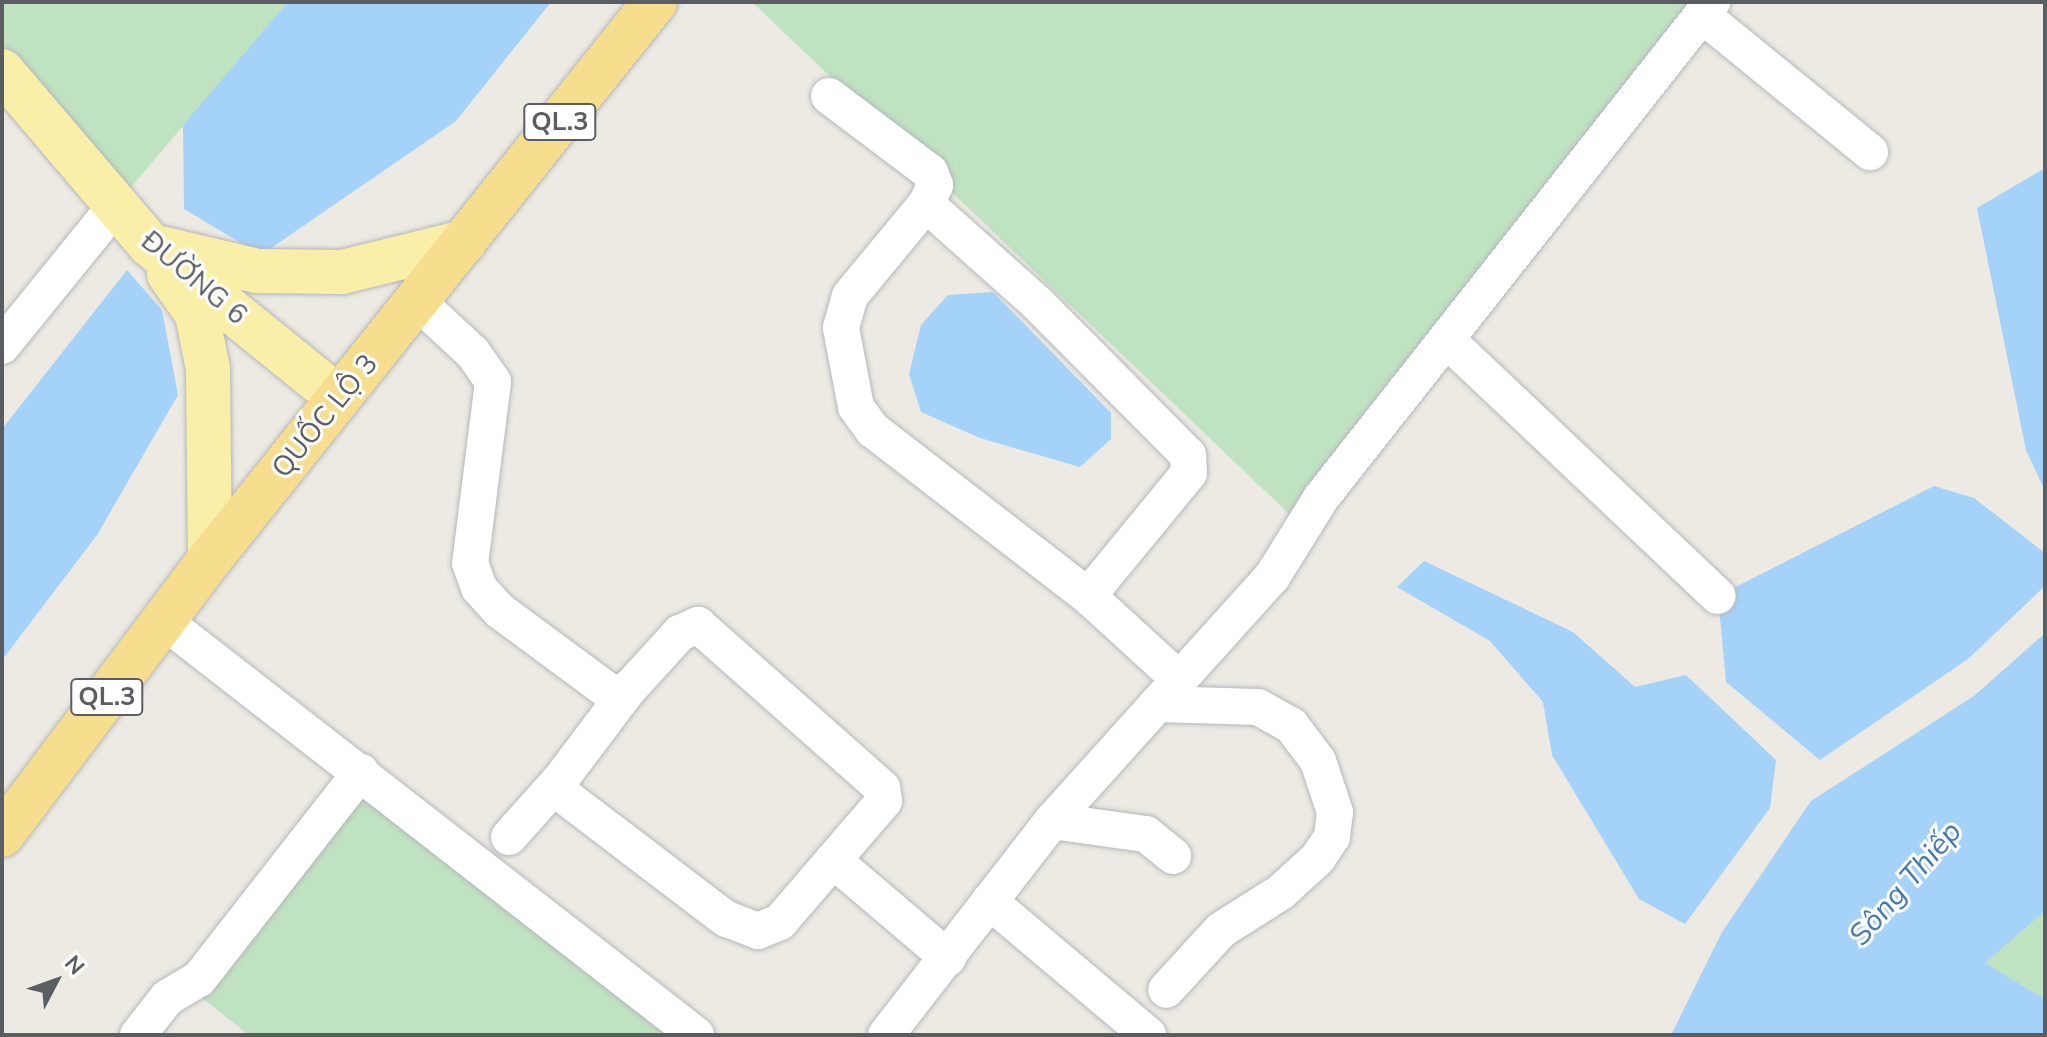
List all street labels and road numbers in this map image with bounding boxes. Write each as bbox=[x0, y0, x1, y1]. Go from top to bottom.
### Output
road number: QL.3 bbox=[522, 100, 598, 144]
street label: ĐƯỜNG 6 bbox=[134, 224, 254, 332]
street label: QUỐC LỘ 3 bbox=[265, 348, 385, 484]
road number: QL.3 bbox=[69, 675, 145, 719]

